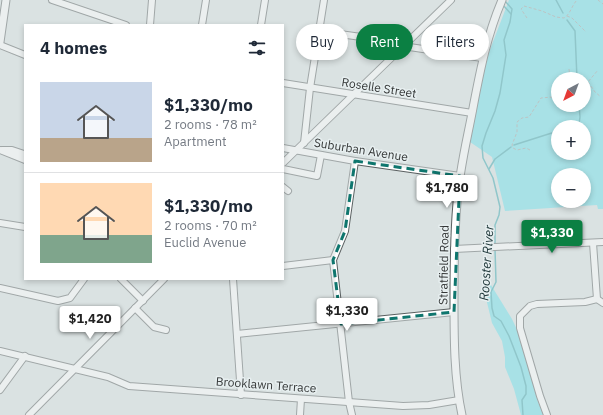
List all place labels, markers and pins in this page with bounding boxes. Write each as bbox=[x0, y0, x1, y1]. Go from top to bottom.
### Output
pin: $1,780 bbox=[414, 175, 480, 209]
pin: $1,330 bbox=[519, 220, 585, 254]
pin: $1,330 bbox=[314, 298, 380, 332]
pin: $1,420 bbox=[57, 306, 123, 340]

